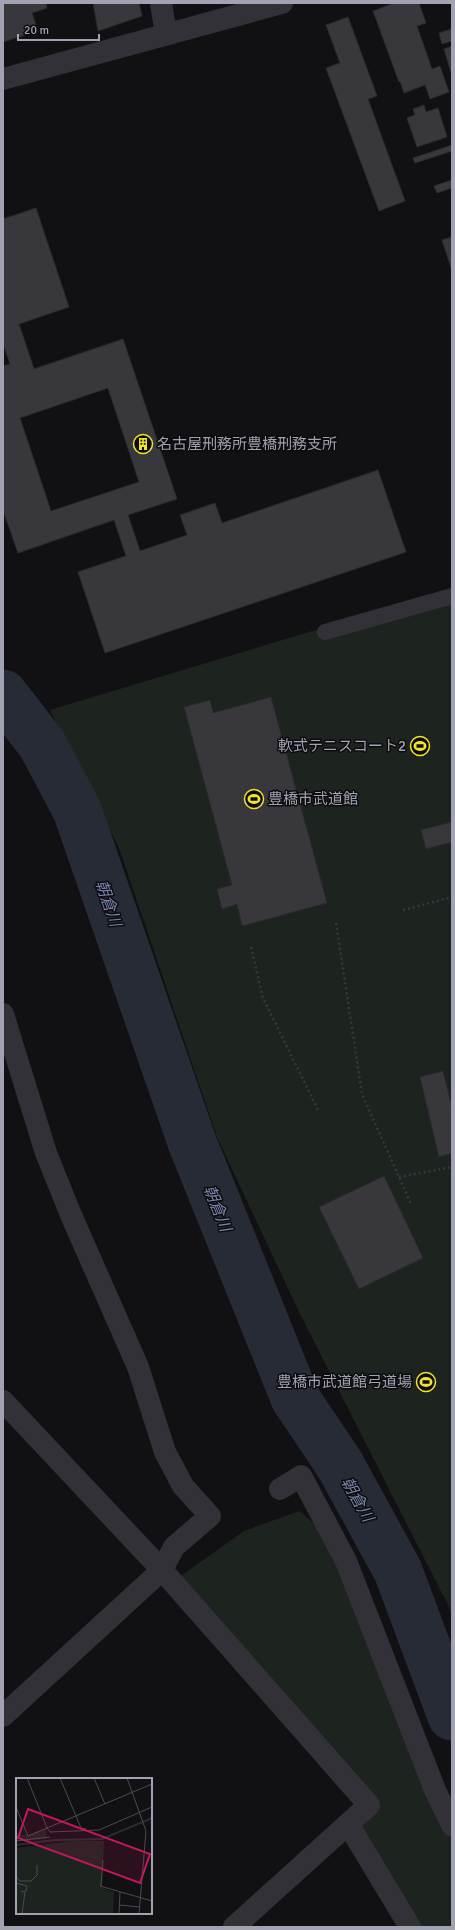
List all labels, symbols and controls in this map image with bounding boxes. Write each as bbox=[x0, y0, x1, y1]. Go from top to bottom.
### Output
scale bar bbox=[18, 16, 99, 42]
text: 20 m bbox=[24, 23, 49, 38]
building icon: 名古屋刑務所豊橋刑務支所 bbox=[132, 433, 154, 455]
place label: 名古屋刑務所豊橋刑務支所 bbox=[157, 435, 337, 453]
sports icon: 軟式テニスコート2 bbox=[409, 735, 431, 757]
place label: 軟式テニスコート2 bbox=[278, 737, 406, 755]
sports icon: 豊橋市武道館 bbox=[243, 788, 265, 810]
place label: 豊橋市武道館 bbox=[268, 790, 358, 808]
water label: 朝倉川 bbox=[91, 877, 126, 931]
water label: 朝倉川 bbox=[199, 1182, 236, 1236]
sports icon: 豊橋市武道館弓道場 bbox=[415, 1371, 437, 1393]
place label: 豊橋市武道館弓道場 bbox=[277, 1373, 412, 1391]
water label: 朝倉川 bbox=[337, 1474, 378, 1527]
inset map bbox=[16, 1778, 152, 1914]

